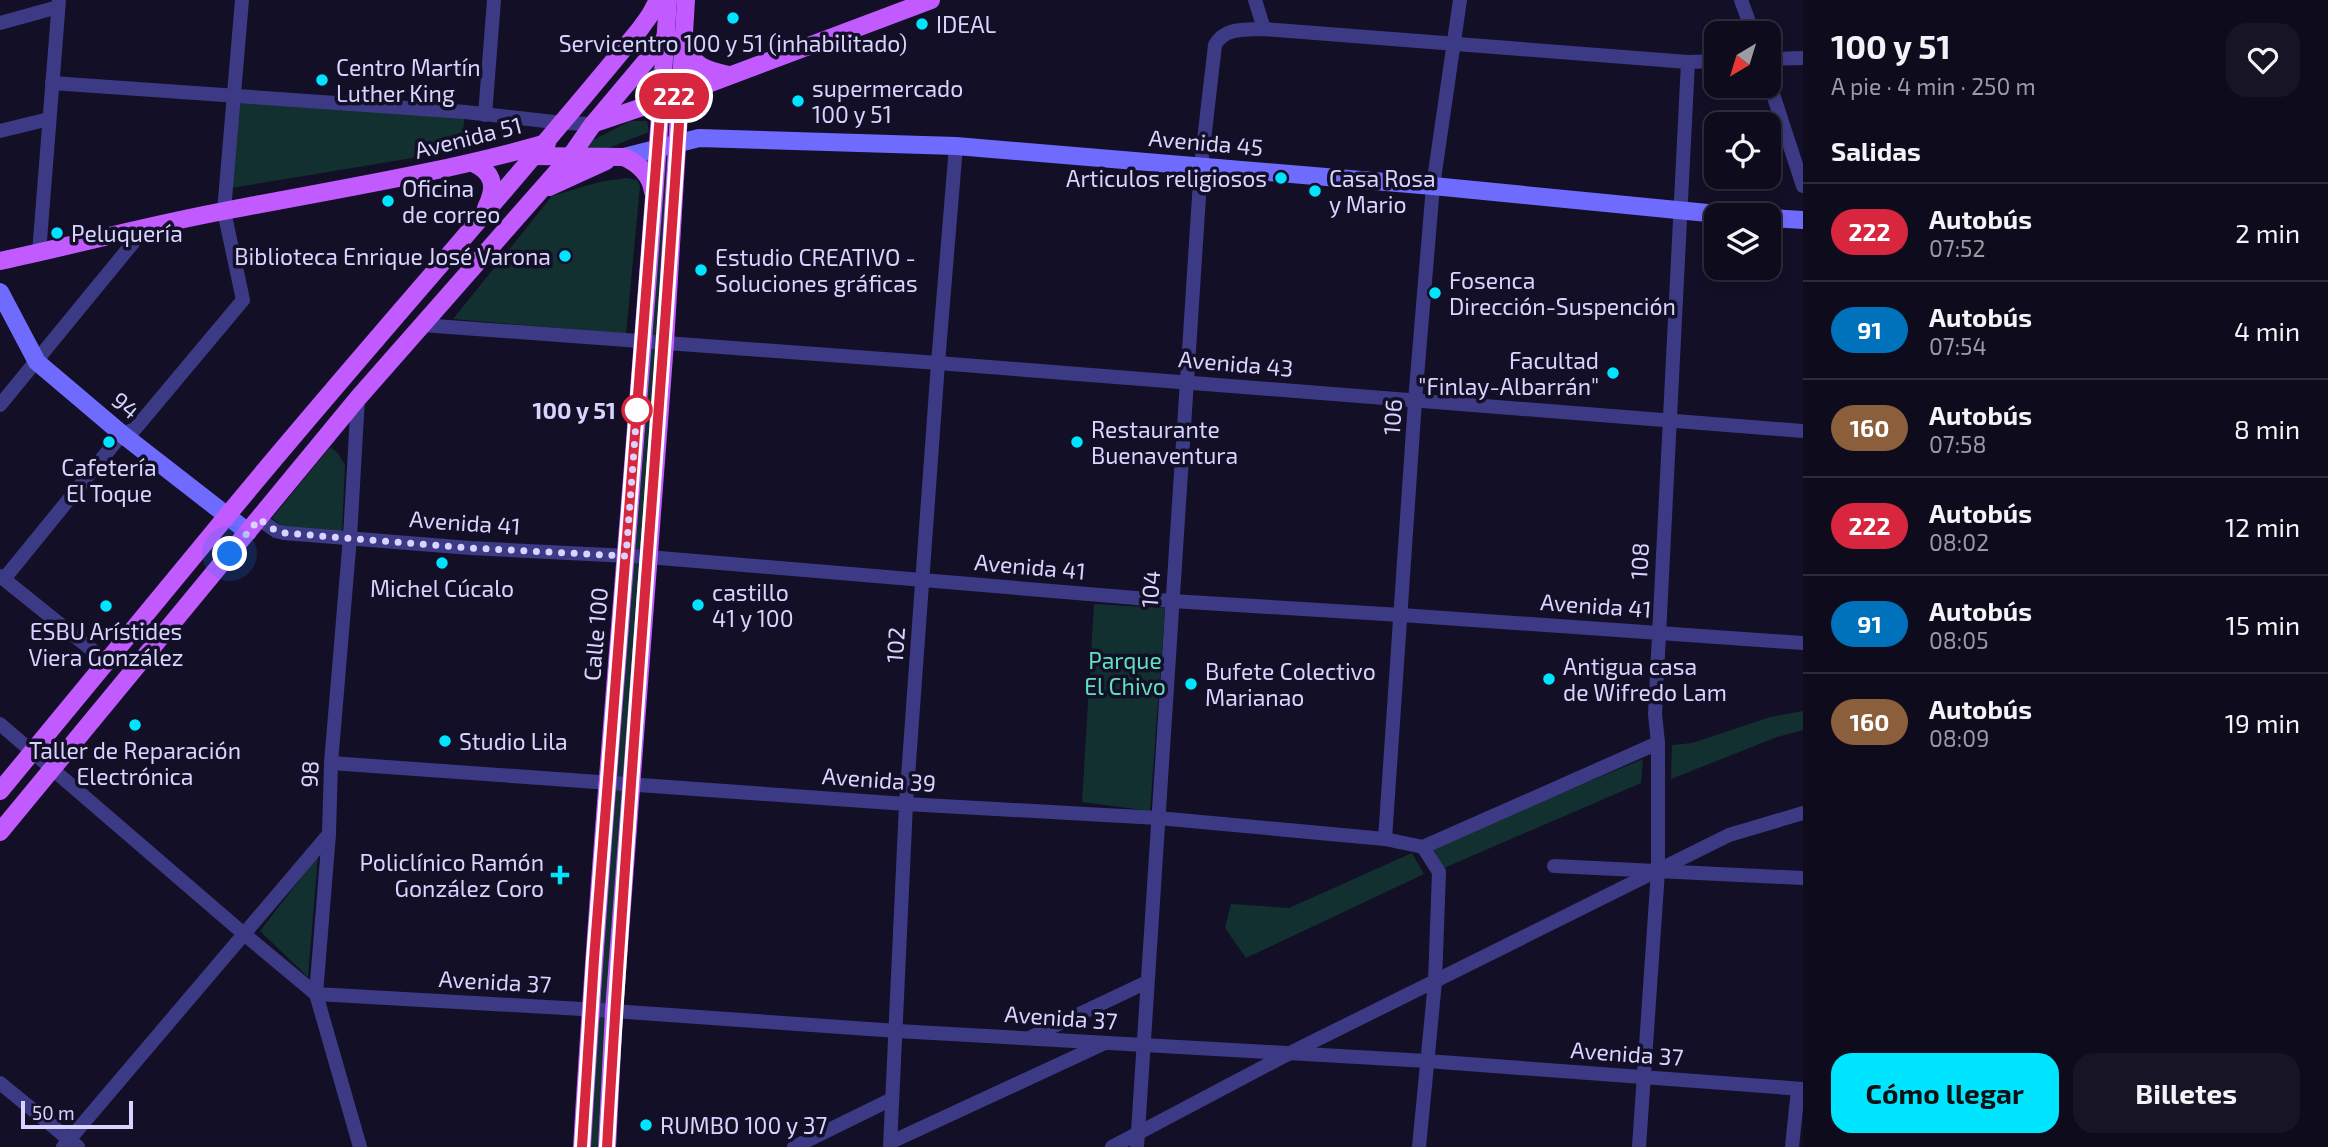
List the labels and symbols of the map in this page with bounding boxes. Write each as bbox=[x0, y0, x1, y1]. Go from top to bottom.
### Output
marker: Servicentro 100 y 51 (inhabilitado) bbox=[725, 10, 741, 26]
place label: IDEAL bbox=[936, 10, 996, 38]
marker: IDEAL bbox=[914, 16, 930, 32]
north arrow bbox=[1704, 21, 1782, 98]
place label: Servicentro 100 y 51 (inhabilitado) bbox=[559, 29, 907, 57]
place label: Centro Martín Luther King bbox=[336, 53, 481, 107]
marker: Centro Martín Luther King bbox=[314, 72, 330, 88]
line badge: 222 bbox=[634, 73, 714, 119]
place label: supermercado 100 y 51 bbox=[812, 74, 963, 128]
marker: supermercado 100 y 51 bbox=[790, 93, 806, 109]
street label: Avenida 51 bbox=[411, 110, 525, 164]
street label: Avenida 45 bbox=[1148, 123, 1264, 161]
place label: Articulos religiosos bbox=[1066, 164, 1267, 192]
place label: Casa Rosa y Mario bbox=[1329, 164, 1436, 218]
marker: Articulos religiosos bbox=[1273, 170, 1289, 186]
place label: Oficina de correo bbox=[402, 174, 500, 228]
marker: Casa Rosa y Mario bbox=[1307, 183, 1323, 199]
marker: Oficina de correo bbox=[380, 193, 396, 209]
place label: Peluquería bbox=[71, 219, 183, 247]
marker: Peluquería bbox=[49, 225, 65, 241]
place label: Biblioteca Enrique José Varona bbox=[234, 242, 551, 270]
place label: Estudio CREATIVO - Soluciones gráficas bbox=[715, 243, 918, 297]
marker: Biblioteca Enrique José Varona bbox=[557, 248, 573, 264]
marker: Estudio CREATIVO - Soluciones gráficas bbox=[693, 262, 709, 278]
place label: Fosenca Dirección-Suspención bbox=[1449, 266, 1676, 320]
marker: Fosenca Dirección-Suspención bbox=[1427, 285, 1443, 301]
street label: Avenida 43 bbox=[1177, 344, 1295, 382]
place label: Facultad "Finlay-Albarrán" bbox=[1418, 346, 1599, 400]
marker: Facultad "Finlay-Albarrán" bbox=[1605, 365, 1621, 381]
street label: 94 bbox=[107, 385, 145, 425]
marker: 100 y 51 bbox=[622, 395, 652, 425]
place label: 100 y 51 bbox=[532, 396, 616, 424]
street label: 106 bbox=[1377, 398, 1407, 436]
place label: Restaurante Buenaventura bbox=[1091, 415, 1238, 469]
marker: Cafetería El Toque bbox=[101, 434, 117, 450]
marker: Restaurante Buenaventura bbox=[1069, 434, 1085, 450]
place label: Cafetería El Toque bbox=[61, 453, 157, 507]
street label: Avenida 41 bbox=[408, 504, 522, 540]
your location bbox=[212, 536, 247, 571]
street label: 108 bbox=[1624, 542, 1654, 580]
street label: Avenida 41 bbox=[973, 547, 1087, 585]
marker: Michel Cúcalo bbox=[434, 555, 450, 571]
street label: 104 bbox=[1135, 569, 1165, 609]
place label: Michel Cúcalo bbox=[370, 574, 514, 602]
place label: castillo 41 y 100 bbox=[712, 578, 794, 632]
street label: Calle 100 bbox=[577, 586, 613, 682]
street label: Avenida 41 bbox=[1539, 587, 1653, 623]
marker: castillo 41 y 100 bbox=[690, 597, 706, 613]
marker: ESBU Arístides Viera González bbox=[98, 598, 114, 614]
place label: ESBU Arístides Viera González bbox=[28, 617, 184, 671]
street label: 102 bbox=[880, 626, 910, 664]
park label: Parque El Chivo bbox=[1084, 646, 1166, 700]
place label: Antigua casa de Wifredo Lam bbox=[1563, 652, 1727, 706]
place label: Bufete Colectivo Marianao bbox=[1205, 657, 1376, 711]
marker: Antigua casa de Wifredo Lam bbox=[1541, 671, 1557, 687]
marker: Bufete Colectivo Marianao bbox=[1183, 676, 1199, 692]
marker: Taller de Reparación Electrónica bbox=[127, 717, 143, 733]
place label: Studio Lila bbox=[459, 727, 568, 755]
marker: Studio Lila bbox=[437, 733, 453, 749]
place label: Taller de Reparación Electrónica bbox=[29, 736, 241, 790]
street label: 98 bbox=[294, 760, 324, 788]
street label: Avenida 39 bbox=[821, 761, 937, 797]
place label: Policlínico Ramón González Coro bbox=[359, 848, 544, 902]
marker: Policlínico Ramón González Coro bbox=[550, 865, 570, 885]
street label: Avenida 37 bbox=[438, 964, 552, 998]
street label: Avenida 37 bbox=[1004, 999, 1118, 1035]
street label: Avenida 37 bbox=[1570, 1035, 1684, 1071]
scale bar bbox=[21, 1098, 133, 1130]
place label: RUMBO 100 y 37 bbox=[660, 1111, 828, 1139]
marker: RUMBO 100 y 37 bbox=[638, 1117, 654, 1133]

